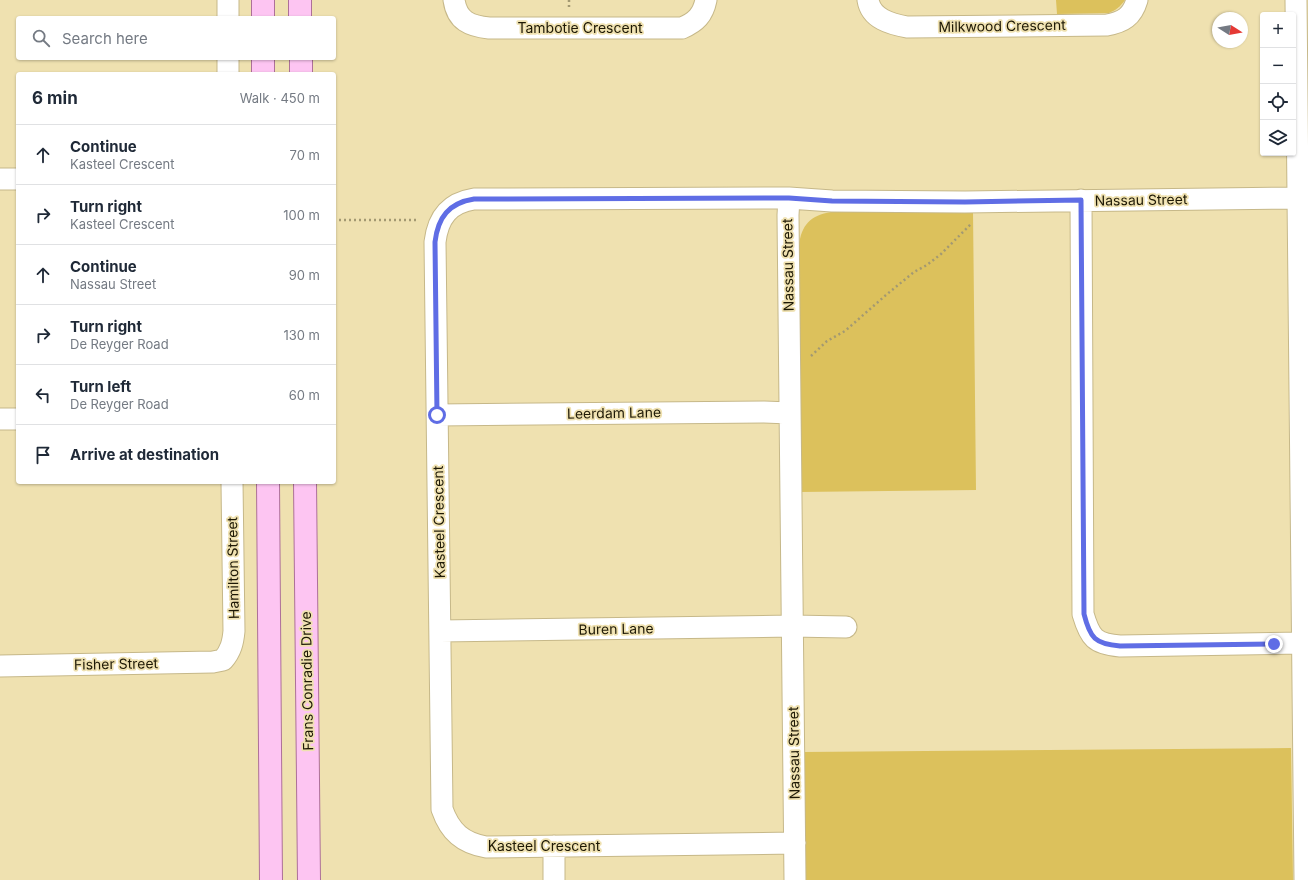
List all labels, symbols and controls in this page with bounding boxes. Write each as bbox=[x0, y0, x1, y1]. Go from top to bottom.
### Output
north arrow bbox=[1212, 12, 1248, 48]
map controls bbox=[1260, 12, 1296, 156]
button: + bbox=[1260, 12, 1296, 48]
search box bbox=[16, 16, 336, 60]
street label: Milkwood Crescent bbox=[938, 16, 1066, 35]
street label: Tambotie Crescent bbox=[517, 19, 643, 36]
icon: search bbox=[30, 27, 52, 49]
text: Search here bbox=[62, 29, 148, 48]
button: − bbox=[1260, 48, 1296, 84]
button: locate bbox=[1260, 84, 1296, 120]
text: 6 min bbox=[32, 88, 78, 108]
text: Walk · 450 m bbox=[240, 90, 320, 106]
button: layers bbox=[1260, 120, 1296, 156]
text: Continue bbox=[70, 137, 137, 156]
icon: ahead bbox=[32, 144, 54, 166]
text: 70 m bbox=[290, 147, 320, 163]
text: Kasteel Crescent bbox=[70, 156, 175, 172]
street label: Nassau Street bbox=[1094, 190, 1188, 209]
text: Turn right bbox=[70, 197, 142, 216]
icon: right bbox=[32, 204, 54, 226]
text: 100 m bbox=[283, 207, 320, 223]
text: Kasteel Crescent bbox=[70, 216, 175, 232]
street label: Nassau Street bbox=[778, 218, 797, 312]
text: Continue bbox=[70, 257, 137, 276]
icon: ahead bbox=[32, 264, 54, 286]
text: 90 m bbox=[289, 267, 320, 283]
text: Nassau Street bbox=[70, 276, 156, 292]
text: Turn right bbox=[70, 317, 142, 336]
icon: right bbox=[32, 324, 54, 346]
text: 130 m bbox=[283, 327, 320, 343]
text: De Reyger Road bbox=[70, 336, 169, 352]
text: Turn left bbox=[70, 377, 131, 396]
icon: left bbox=[32, 384, 54, 406]
text: 60 m bbox=[289, 387, 320, 403]
text: De Reyger Road bbox=[70, 396, 169, 412]
street label: Leerdam Lane bbox=[567, 403, 661, 422]
route start bbox=[428, 406, 446, 424]
icon: arrive bbox=[32, 444, 54, 466]
text: Arrive at destination bbox=[70, 445, 219, 464]
street label: Kasteel Crescent bbox=[429, 465, 448, 578]
street label: Hamilton Street bbox=[223, 516, 242, 619]
street label: Frans Conradie Drive bbox=[297, 611, 316, 751]
street label: Buren Lane bbox=[578, 619, 654, 638]
route end bbox=[1265, 635, 1283, 653]
street label: Fisher Street bbox=[74, 654, 159, 673]
street label: Nassau Street bbox=[784, 706, 803, 800]
street label: Kasteel Crescent bbox=[488, 837, 601, 854]

